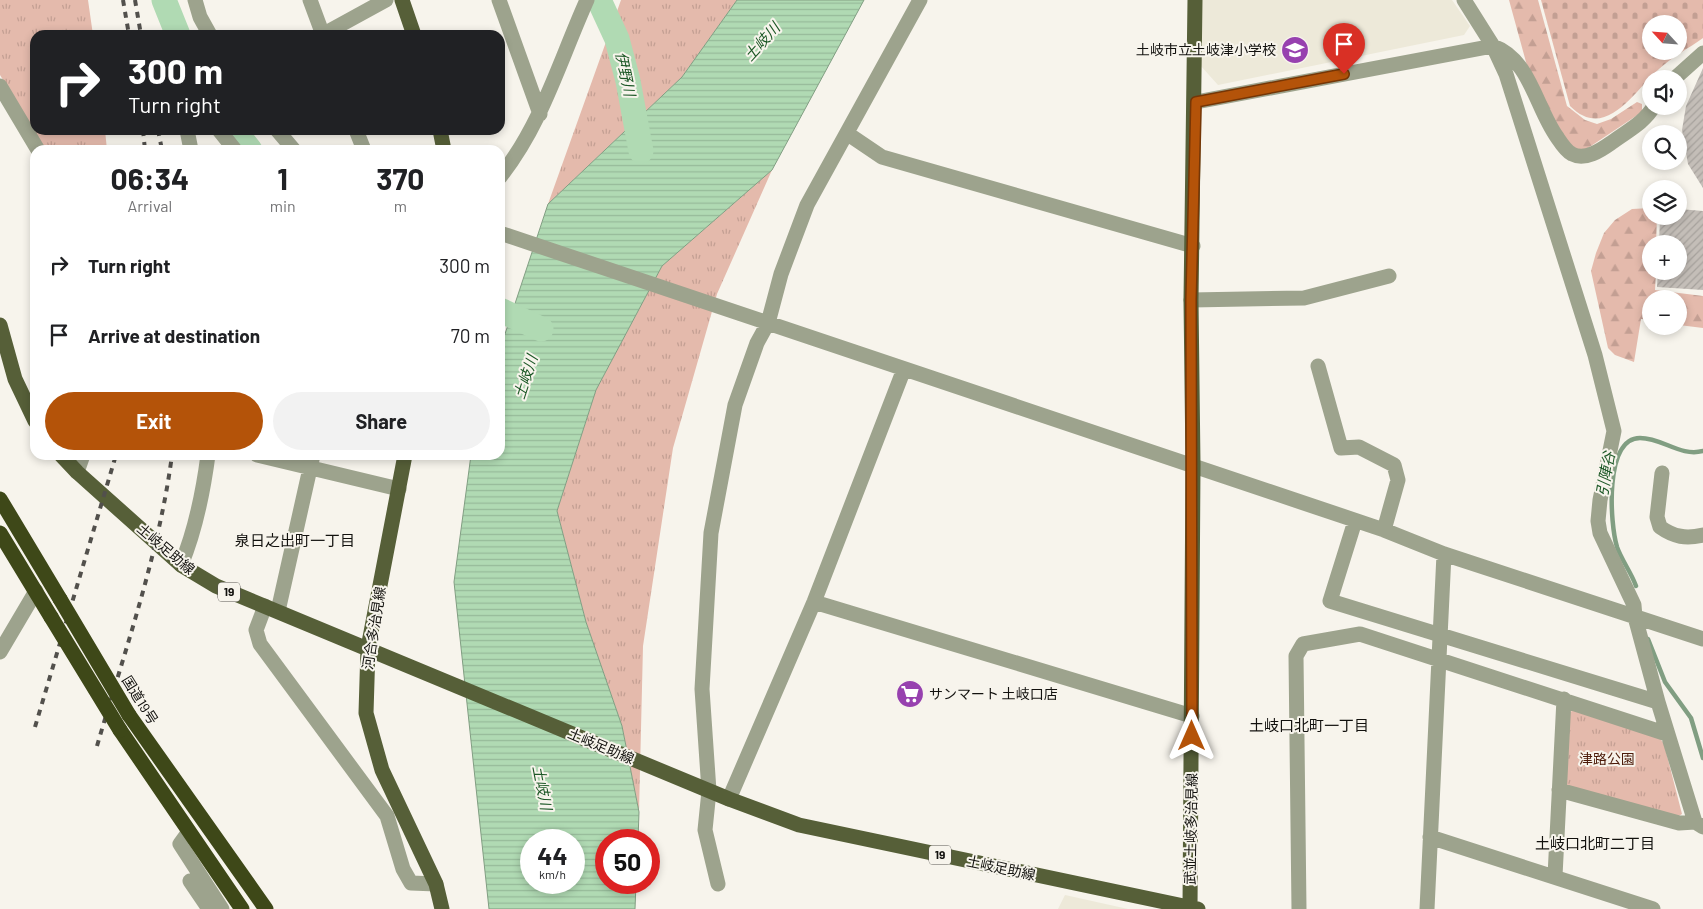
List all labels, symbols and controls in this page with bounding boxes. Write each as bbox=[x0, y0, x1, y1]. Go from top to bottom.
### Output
north arrow bbox=[1642, 15, 1688, 60]
map controls bbox=[1642, 15, 1687, 335]
water label: 土岐川 bbox=[740, 17, 784, 64]
pin bbox=[1323, 23, 1365, 74]
icon: arrive bbox=[1330, 30, 1358, 58]
school or university icon: 土岐市立土岐津小学校 bbox=[1280, 35, 1310, 65]
place label: 土岐市立土岐津小学校 bbox=[1136, 41, 1276, 58]
text: 300 m bbox=[128, 49, 223, 91]
icon: right bbox=[45, 50, 110, 115]
water label: 伊野川 bbox=[612, 50, 640, 100]
button: sound bbox=[1642, 70, 1687, 115]
text: Turn right bbox=[128, 91, 221, 117]
button: search bbox=[1642, 125, 1687, 170]
text: 06:34 bbox=[111, 160, 189, 196]
text: 1 bbox=[277, 160, 288, 196]
text: 370 bbox=[376, 160, 424, 196]
button: layers bbox=[1642, 180, 1687, 225]
text: Arrival bbox=[127, 196, 172, 215]
text: min bbox=[270, 196, 296, 215]
text: m bbox=[394, 196, 407, 215]
button: + bbox=[1642, 235, 1687, 280]
icon: right bbox=[45, 251, 73, 279]
text: Turn right bbox=[88, 254, 170, 277]
text: 300 m bbox=[439, 254, 490, 277]
button: − bbox=[1642, 290, 1687, 335]
icon: arrive bbox=[45, 321, 73, 349]
text: Arrive at destination bbox=[88, 324, 260, 347]
text: 70 m bbox=[451, 324, 490, 347]
water label: 土岐川 bbox=[510, 351, 541, 401]
button: Exit bbox=[45, 392, 263, 450]
button: Share bbox=[273, 392, 490, 450]
water label: 引陣谷 bbox=[1592, 448, 1618, 498]
street label: 土岐足助線 bbox=[134, 520, 199, 578]
district label: 泉日之出町一丁目 bbox=[235, 531, 355, 549]
road number: 19 bbox=[218, 582, 240, 602]
street label: 河合多治見線 bbox=[359, 585, 388, 671]
street label: 国道19号 bbox=[119, 672, 162, 727]
supermarket icon: サンマート 土岐口店 bbox=[895, 679, 925, 709]
place label: サンマート 土岐口店 bbox=[929, 685, 1058, 702]
position arrow bbox=[1165, 709, 1217, 761]
district label: 土岐口北町一丁目 bbox=[1249, 716, 1369, 734]
street label: 土岐足助線 bbox=[566, 724, 637, 767]
park label: 津路公園 bbox=[1579, 750, 1635, 767]
water label: 土岐川 bbox=[530, 764, 556, 814]
street label: 武並土岐多治見線 bbox=[1181, 773, 1200, 885]
speed limit sign: 50 bbox=[595, 829, 660, 894]
district label: 土岐口北町二丁目 bbox=[1535, 834, 1655, 852]
text: 44 bbox=[537, 840, 568, 870]
road number: 19 bbox=[929, 846, 951, 864]
street label: 土岐足助線 bbox=[965, 852, 1037, 883]
text: km/h bbox=[539, 867, 566, 881]

